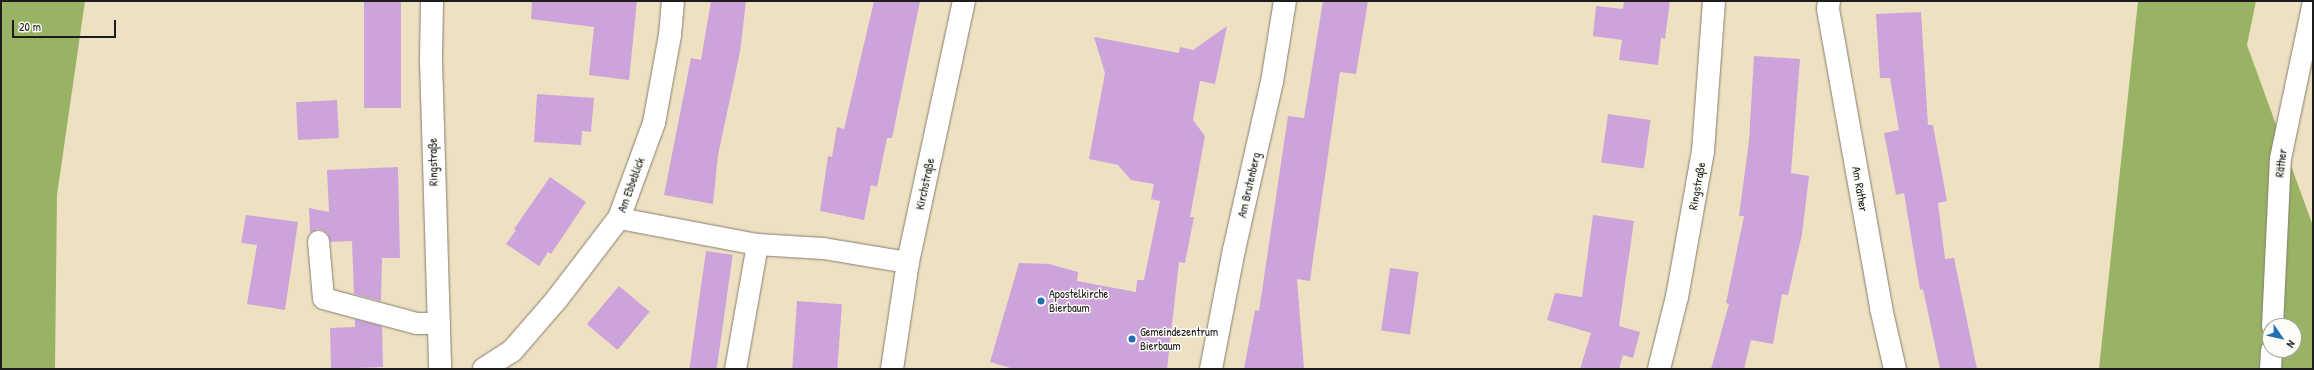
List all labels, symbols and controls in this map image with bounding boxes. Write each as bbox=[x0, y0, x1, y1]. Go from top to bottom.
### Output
scale bar bbox=[14, 12, 118, 38]
text: 20 m bbox=[19, 18, 41, 35]
street label: Ringstraße bbox=[425, 138, 441, 186]
street label: Räther bbox=[2272, 148, 2290, 178]
street label: Am Brutenberg bbox=[1235, 151, 1263, 219]
street label: Am Ebbeblick bbox=[614, 156, 648, 214]
street label: Kirchstraße bbox=[913, 157, 937, 211]
street label: Ringstraße bbox=[1686, 161, 1708, 211]
street label: Am Räther bbox=[1849, 165, 1871, 213]
place label: Apostelkirche Bierbaum bbox=[1049, 287, 1108, 315]
marker: Apostelkirche Bierbaum bbox=[1036, 296, 1046, 306]
north arrow bbox=[2262, 318, 2302, 358]
place label: Gemeindezentrum Bierbaum bbox=[1140, 325, 1218, 353]
marker: Gemeindezentrum Bierbaum bbox=[1127, 334, 1137, 344]
text: N bbox=[2284, 338, 2299, 350]

